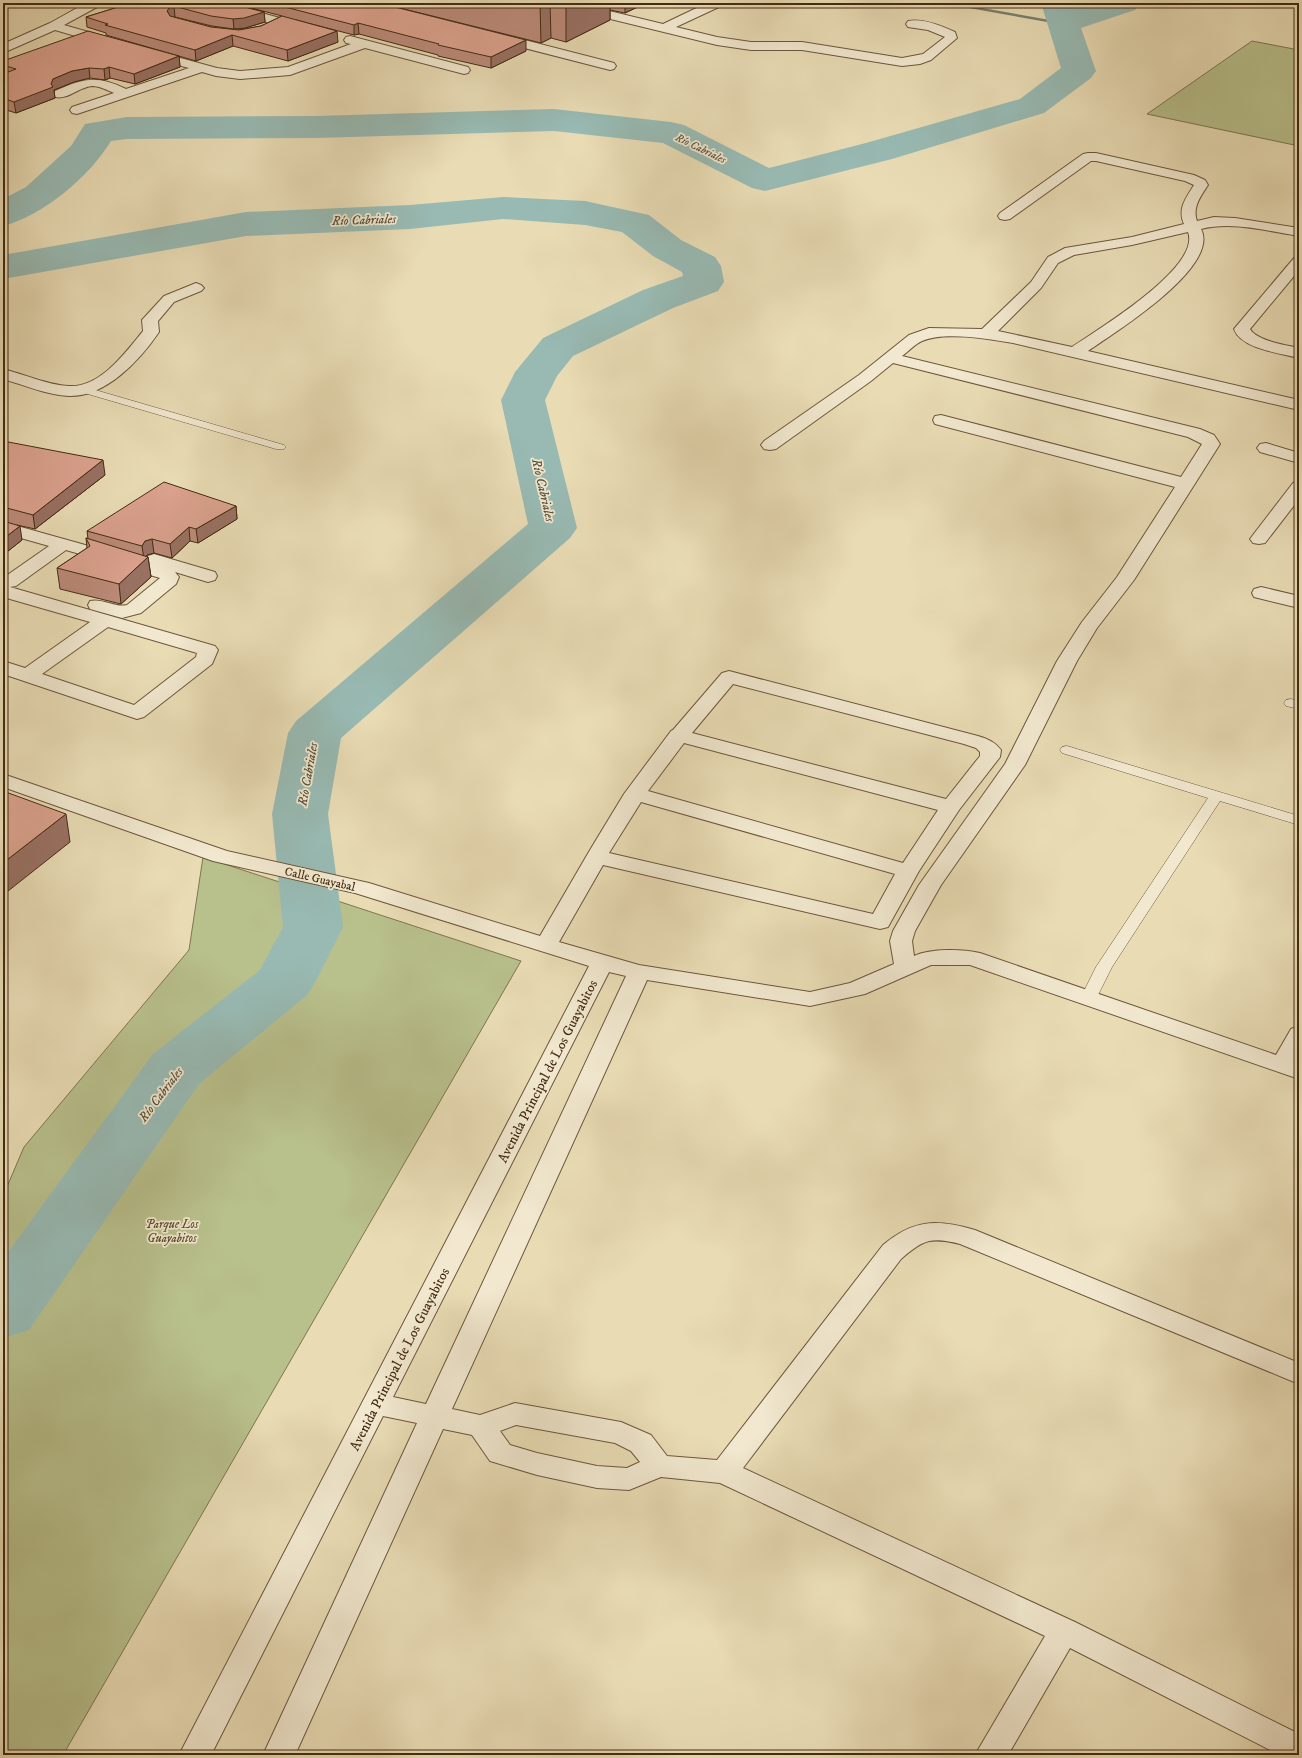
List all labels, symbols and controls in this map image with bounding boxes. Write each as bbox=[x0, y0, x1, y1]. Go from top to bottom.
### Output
water label: Río Cabriales bbox=[672, 130, 729, 167]
water label: Río Cabriales bbox=[331, 211, 397, 229]
water label: Río Cabriales bbox=[528, 456, 558, 524]
water label: Río Cabriales bbox=[294, 740, 322, 808]
street label: Calle Guayabal bbox=[283, 864, 357, 895]
street label: Avenida Principal de Los Guayabitos bbox=[494, 977, 602, 1166]
water label: Río Cabriales bbox=[134, 1063, 187, 1126]
park label: Parque Los Guayabitos bbox=[145, 1217, 199, 1246]
street label: Avenida Principal de Los Guayabitos bbox=[346, 1265, 454, 1454]

